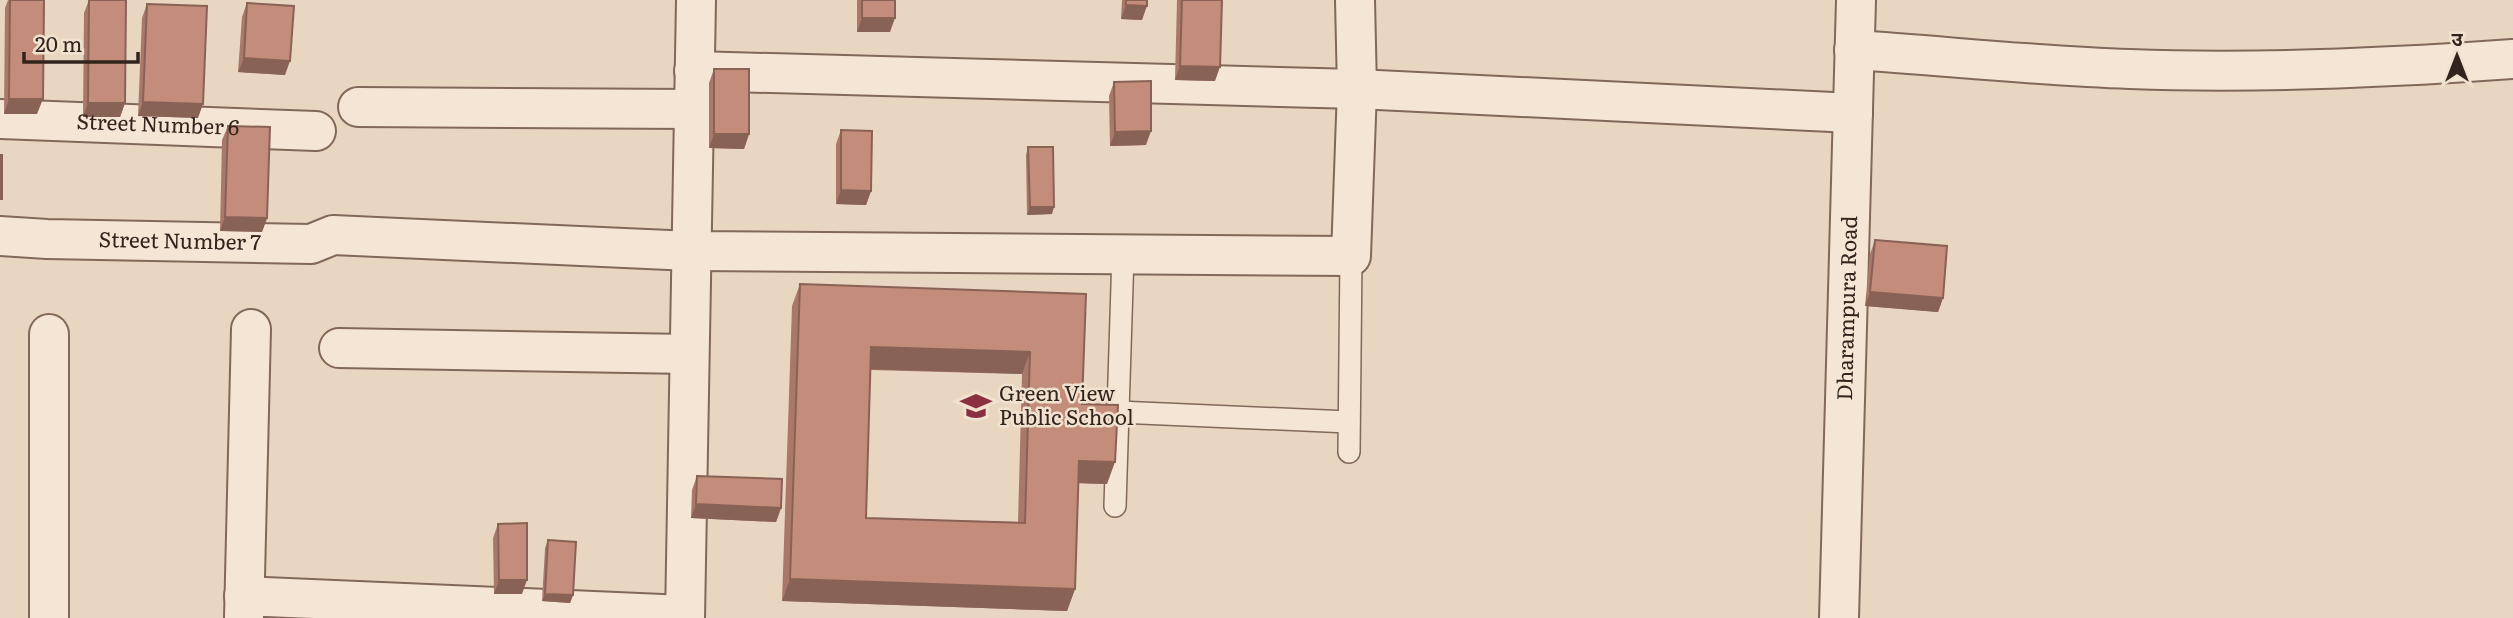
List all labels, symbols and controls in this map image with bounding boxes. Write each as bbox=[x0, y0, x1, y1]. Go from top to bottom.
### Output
scale bar bbox=[24, 21, 138, 65]
north arrow bbox=[2422, 21, 2492, 91]
text: उ bbox=[2451, 24, 2463, 52]
text: 20 m bbox=[35, 27, 82, 58]
street label: Street Number 6 bbox=[76, 104, 240, 141]
street label: Dharampura Road bbox=[1827, 215, 1863, 401]
street label: Street Number 7 bbox=[98, 222, 262, 256]
place label: Green View Public School bbox=[999, 376, 1134, 431]
school or university icon: Green View Public School bbox=[959, 389, 993, 423]

